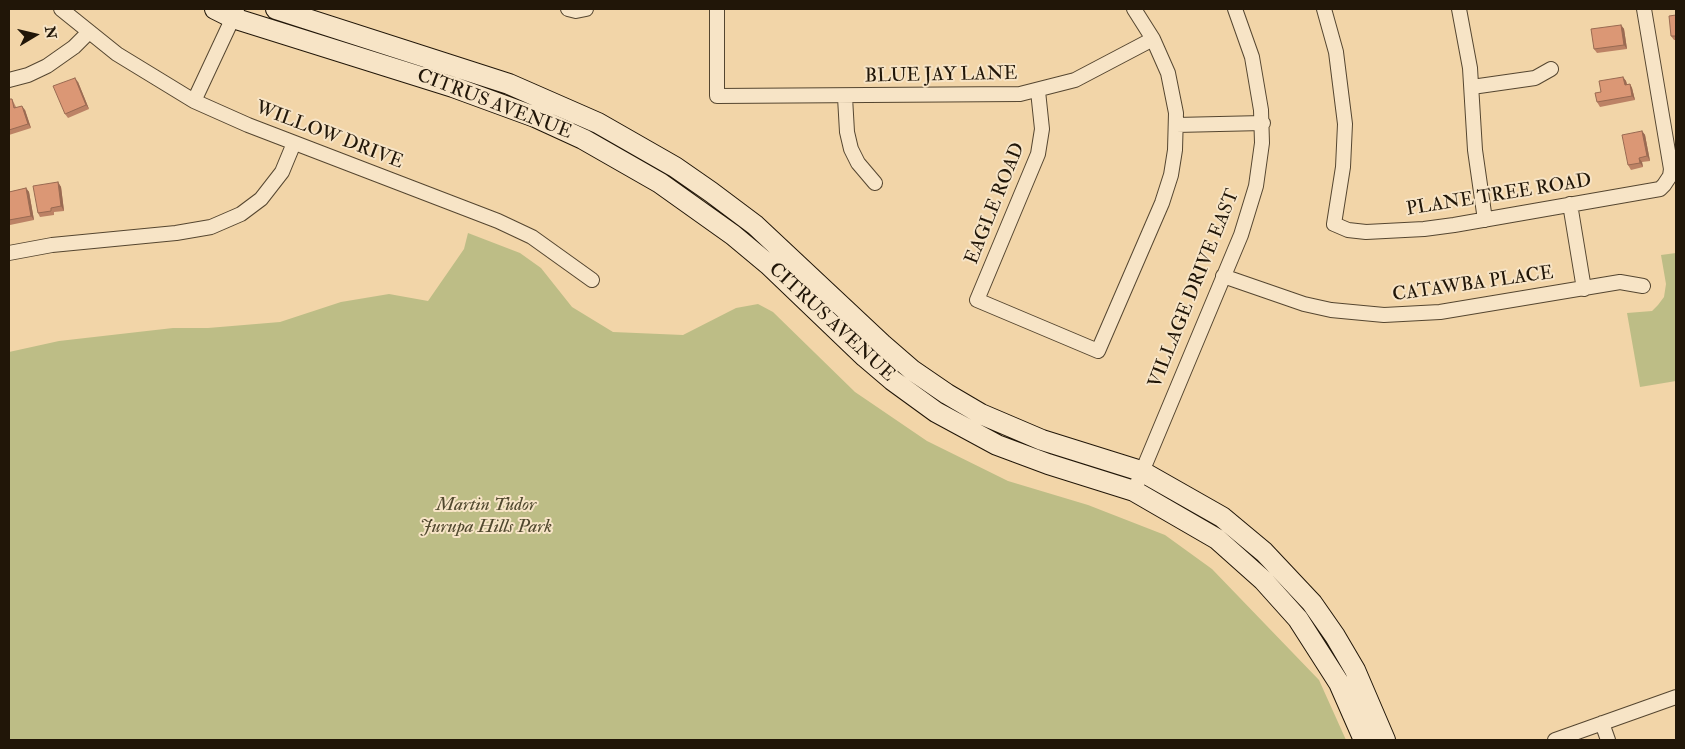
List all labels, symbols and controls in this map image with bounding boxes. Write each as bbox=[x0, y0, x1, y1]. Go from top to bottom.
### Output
north arrow bbox=[10, 10, 60, 60]
text: N bbox=[41, 25, 60, 40]
street label: BLUE JAY LANE bbox=[865, 63, 1017, 89]
street label: CITRUS AVENUE bbox=[413, 65, 575, 145]
street label: WILLOW DRIVE bbox=[252, 97, 406, 175]
street label: EAGLE ROAD bbox=[961, 140, 1031, 268]
street label: PLANE TREE ROAD bbox=[1405, 170, 1593, 222]
street label: VILLAGE DRIVE EAST bbox=[1145, 186, 1245, 392]
street label: CITRUS AVENUE bbox=[763, 259, 899, 387]
street label: CATAWBA PLACE bbox=[1391, 262, 1555, 308]
park label: Martin Tudor Jurupa Hills Park bbox=[420, 495, 552, 539]

